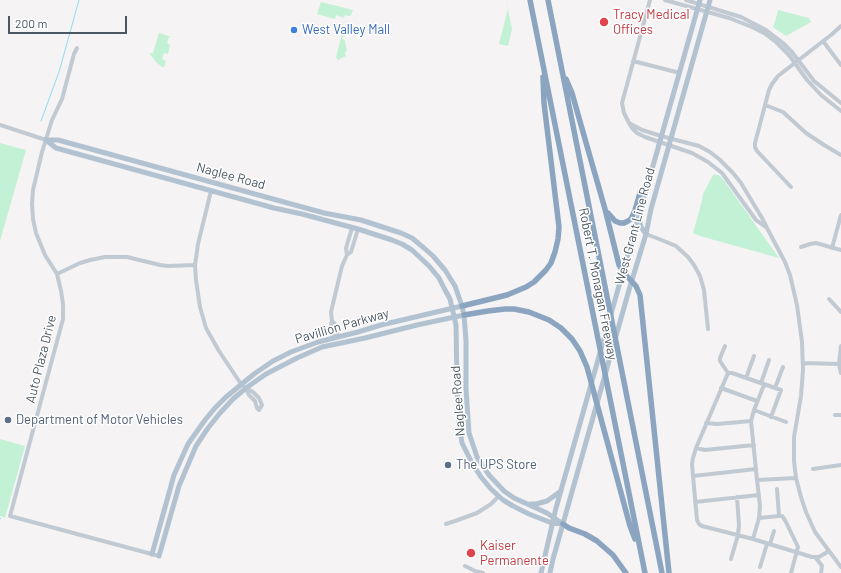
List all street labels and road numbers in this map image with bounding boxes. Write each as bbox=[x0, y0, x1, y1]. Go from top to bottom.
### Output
street label: Naglee Road bbox=[195, 159, 267, 193]
street label: West Grant Line Road bbox=[612, 166, 658, 286]
street label: Robert T. Monagan Freeway bbox=[576, 206, 620, 362]
street label: Pavillion Parkway bbox=[293, 305, 391, 347]
street label: Auto Plaza Drive bbox=[22, 313, 60, 405]
street label: Naglee Road bbox=[448, 365, 468, 437]

